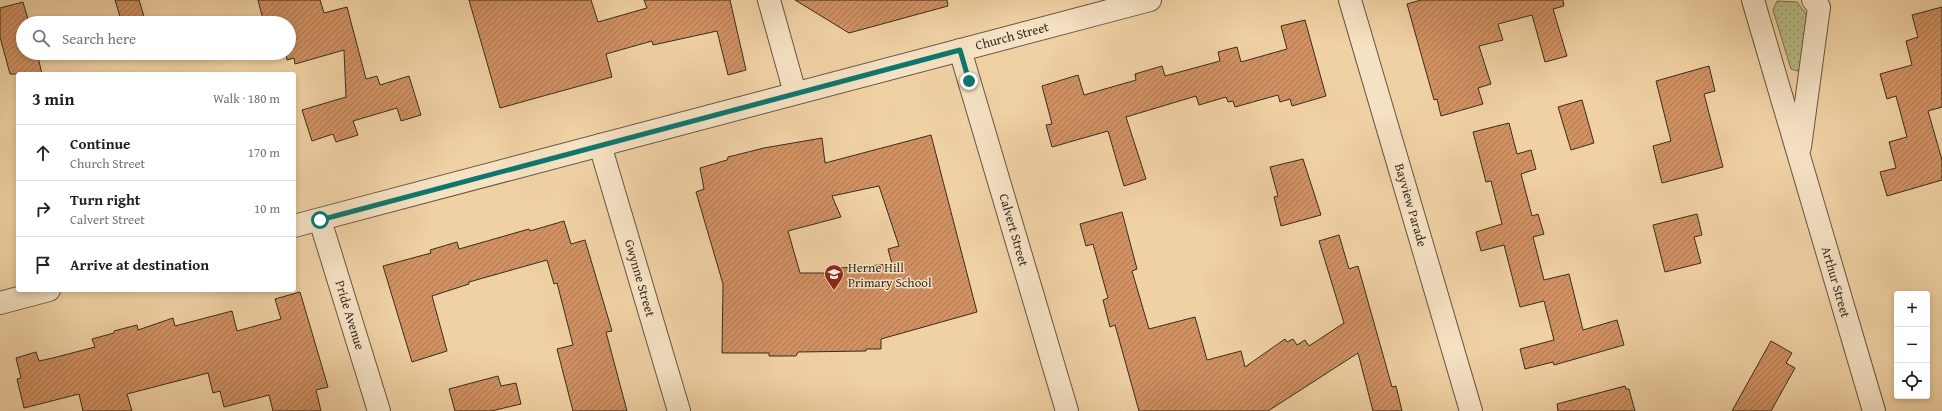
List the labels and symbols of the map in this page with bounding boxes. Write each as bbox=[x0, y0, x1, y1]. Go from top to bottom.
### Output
street label: Church Street bbox=[973, 17, 1051, 55]
route end bbox=[960, 72, 978, 90]
street label: Bayview Parade bbox=[1390, 161, 1432, 249]
street label: Calvert Street bbox=[995, 191, 1034, 269]
route start bbox=[311, 211, 329, 229]
street label: Gwynne Street bbox=[620, 237, 660, 319]
street label: Arthur Street bbox=[1817, 244, 1855, 320]
place label: Herne Hill Primary School bbox=[848, 258, 932, 292]
school or university icon: Herne Hill Primary School bbox=[823, 263, 845, 291]
street label: Pride Avenue bbox=[330, 278, 370, 352]

